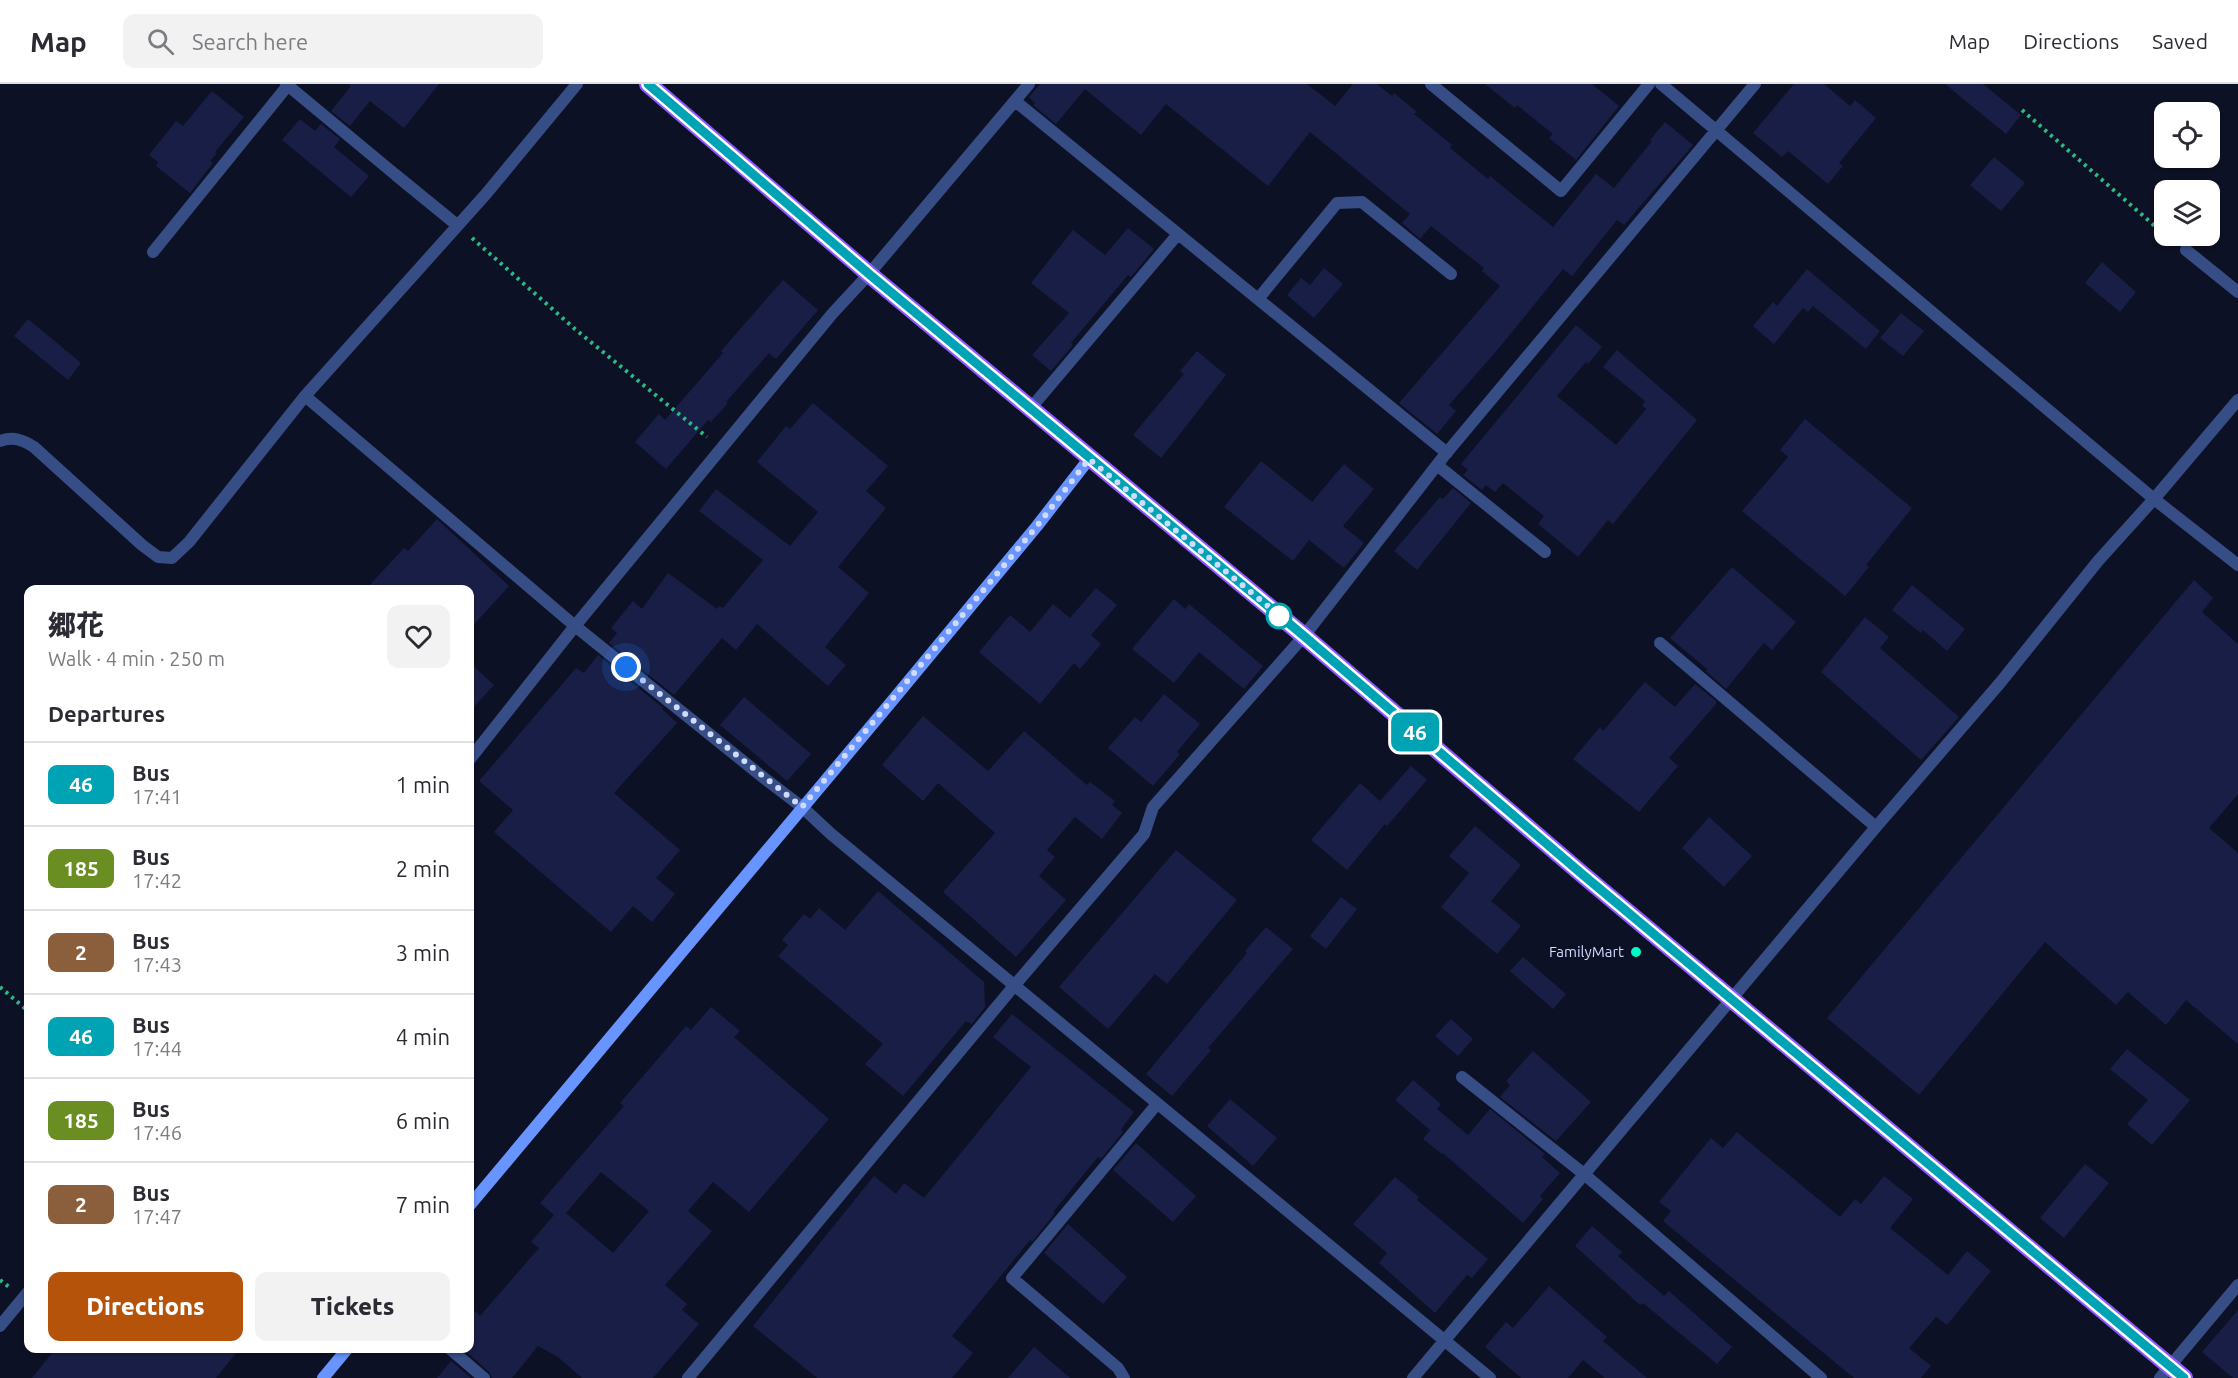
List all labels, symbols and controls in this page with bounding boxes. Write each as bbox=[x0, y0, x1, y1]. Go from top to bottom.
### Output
search box bbox=[123, 14, 543, 68]
icon: search bbox=[144, 25, 177, 58]
text: Map bbox=[30, 26, 87, 57]
text: Search here bbox=[192, 29, 308, 54]
text: Map bbox=[1949, 29, 1990, 53]
text: Directions bbox=[2023, 29, 2119, 53]
text: Saved bbox=[2152, 29, 2208, 53]
map controls bbox=[2154, 102, 2220, 246]
button: locate bbox=[2154, 102, 2220, 168]
button: layers bbox=[2154, 180, 2220, 246]
unlabelled marker bbox=[1266, 603, 1292, 629]
button: heart bbox=[387, 605, 450, 668]
text: 郷花 bbox=[48, 609, 104, 640]
text: Walk · 4 min · 250 m bbox=[48, 647, 225, 670]
your location bbox=[611, 652, 641, 682]
text: Departures bbox=[48, 701, 165, 726]
line badge: 46 bbox=[1388, 712, 1442, 752]
text: 46 bbox=[1403, 720, 1427, 744]
text: Bus bbox=[132, 760, 170, 785]
text: 46 bbox=[69, 772, 93, 796]
text: 1 min bbox=[396, 772, 450, 797]
text: 17:41 bbox=[132, 785, 182, 808]
text: Bus bbox=[132, 844, 170, 869]
text: 185 bbox=[63, 856, 99, 880]
text: 2 min bbox=[396, 856, 450, 881]
text: 17:42 bbox=[132, 869, 182, 892]
text: Bus bbox=[132, 928, 170, 953]
text: 2 bbox=[75, 940, 87, 964]
text: 3 min bbox=[396, 940, 450, 965]
place label: FamilyMart bbox=[1549, 943, 1624, 960]
marker: FamilyMart bbox=[1629, 945, 1643, 959]
text: 17:43 bbox=[132, 953, 182, 976]
text: Bus bbox=[132, 1012, 170, 1037]
text: 46 bbox=[69, 1024, 93, 1048]
text: 4 min bbox=[396, 1024, 450, 1049]
text: 17:44 bbox=[132, 1037, 182, 1060]
text: Bus bbox=[132, 1096, 170, 1121]
text: 185 bbox=[63, 1108, 99, 1132]
text: 6 min bbox=[396, 1108, 450, 1133]
text: 17:46 bbox=[132, 1121, 182, 1144]
text: Bus bbox=[132, 1180, 170, 1205]
text: 2 bbox=[75, 1192, 87, 1216]
text: 7 min bbox=[396, 1192, 450, 1217]
text: 17:47 bbox=[132, 1205, 182, 1228]
button: Directions bbox=[48, 1272, 243, 1341]
button: Tickets bbox=[255, 1272, 450, 1341]

